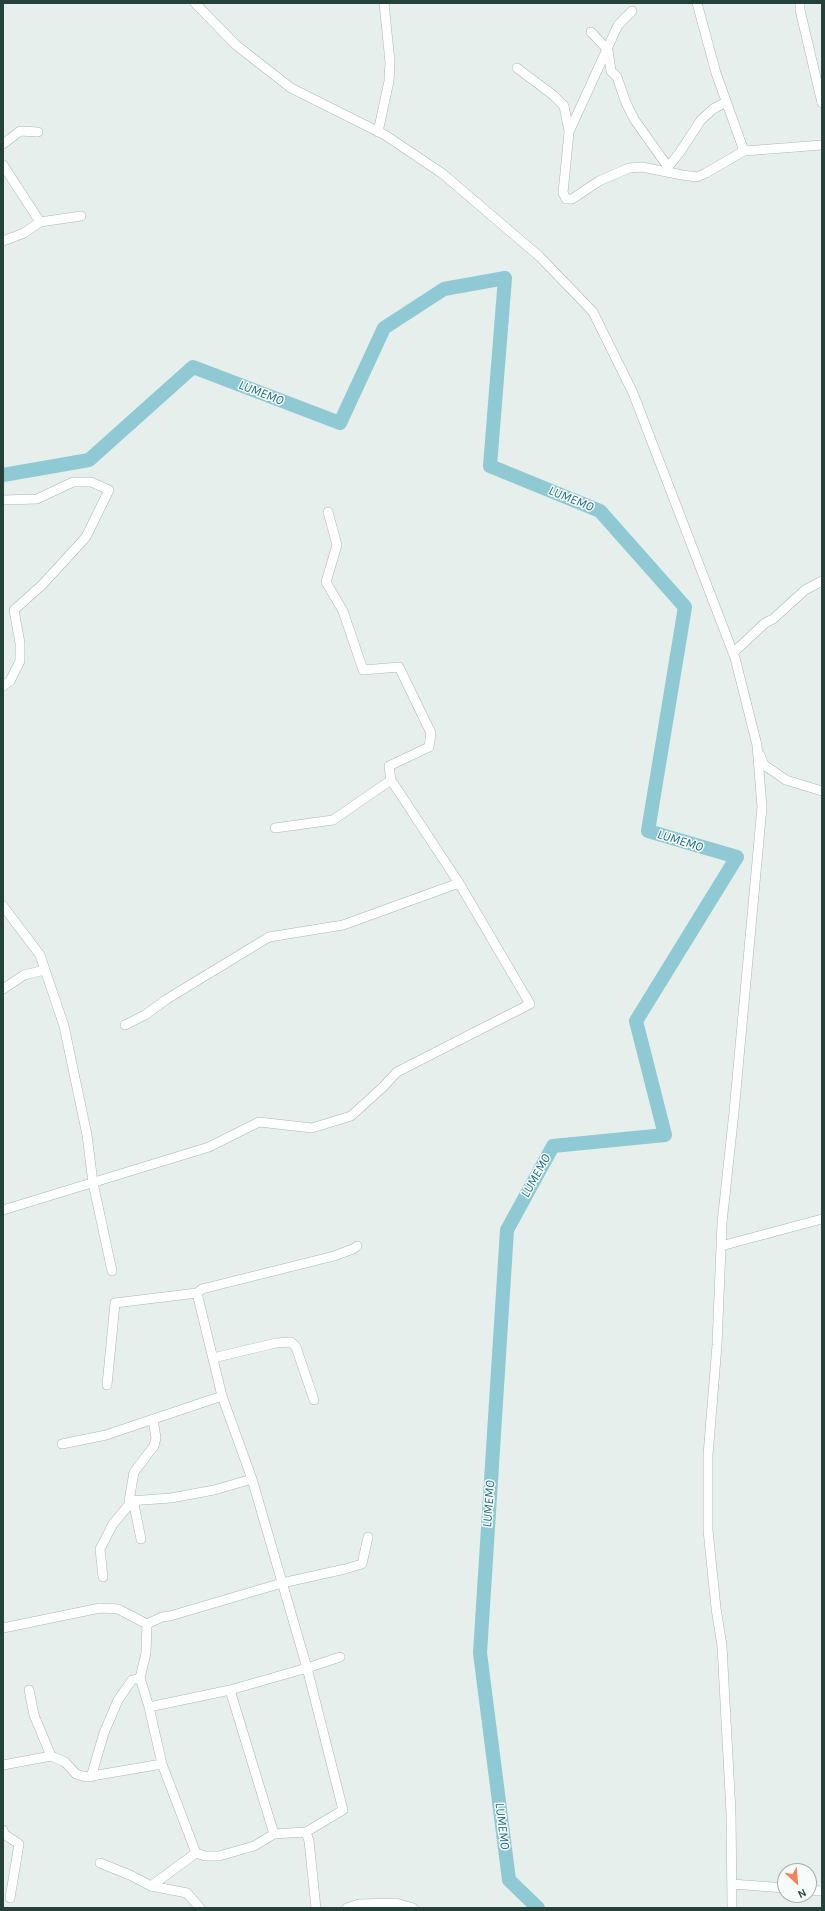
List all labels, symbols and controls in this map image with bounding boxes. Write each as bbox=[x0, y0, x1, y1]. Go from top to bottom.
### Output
water label: LUMEMO bbox=[236, 377, 286, 409]
water label: LUMEMO bbox=[546, 483, 596, 515]
water label: LUMEMO bbox=[655, 827, 705, 855]
water label: LUMEMO bbox=[518, 1152, 554, 1200]
water label: LUMEMO bbox=[480, 1480, 498, 1528]
water label: LUMEMO bbox=[491, 1802, 513, 1850]
north arrow bbox=[777, 1863, 817, 1903]
text: N bbox=[796, 1886, 808, 1901]

